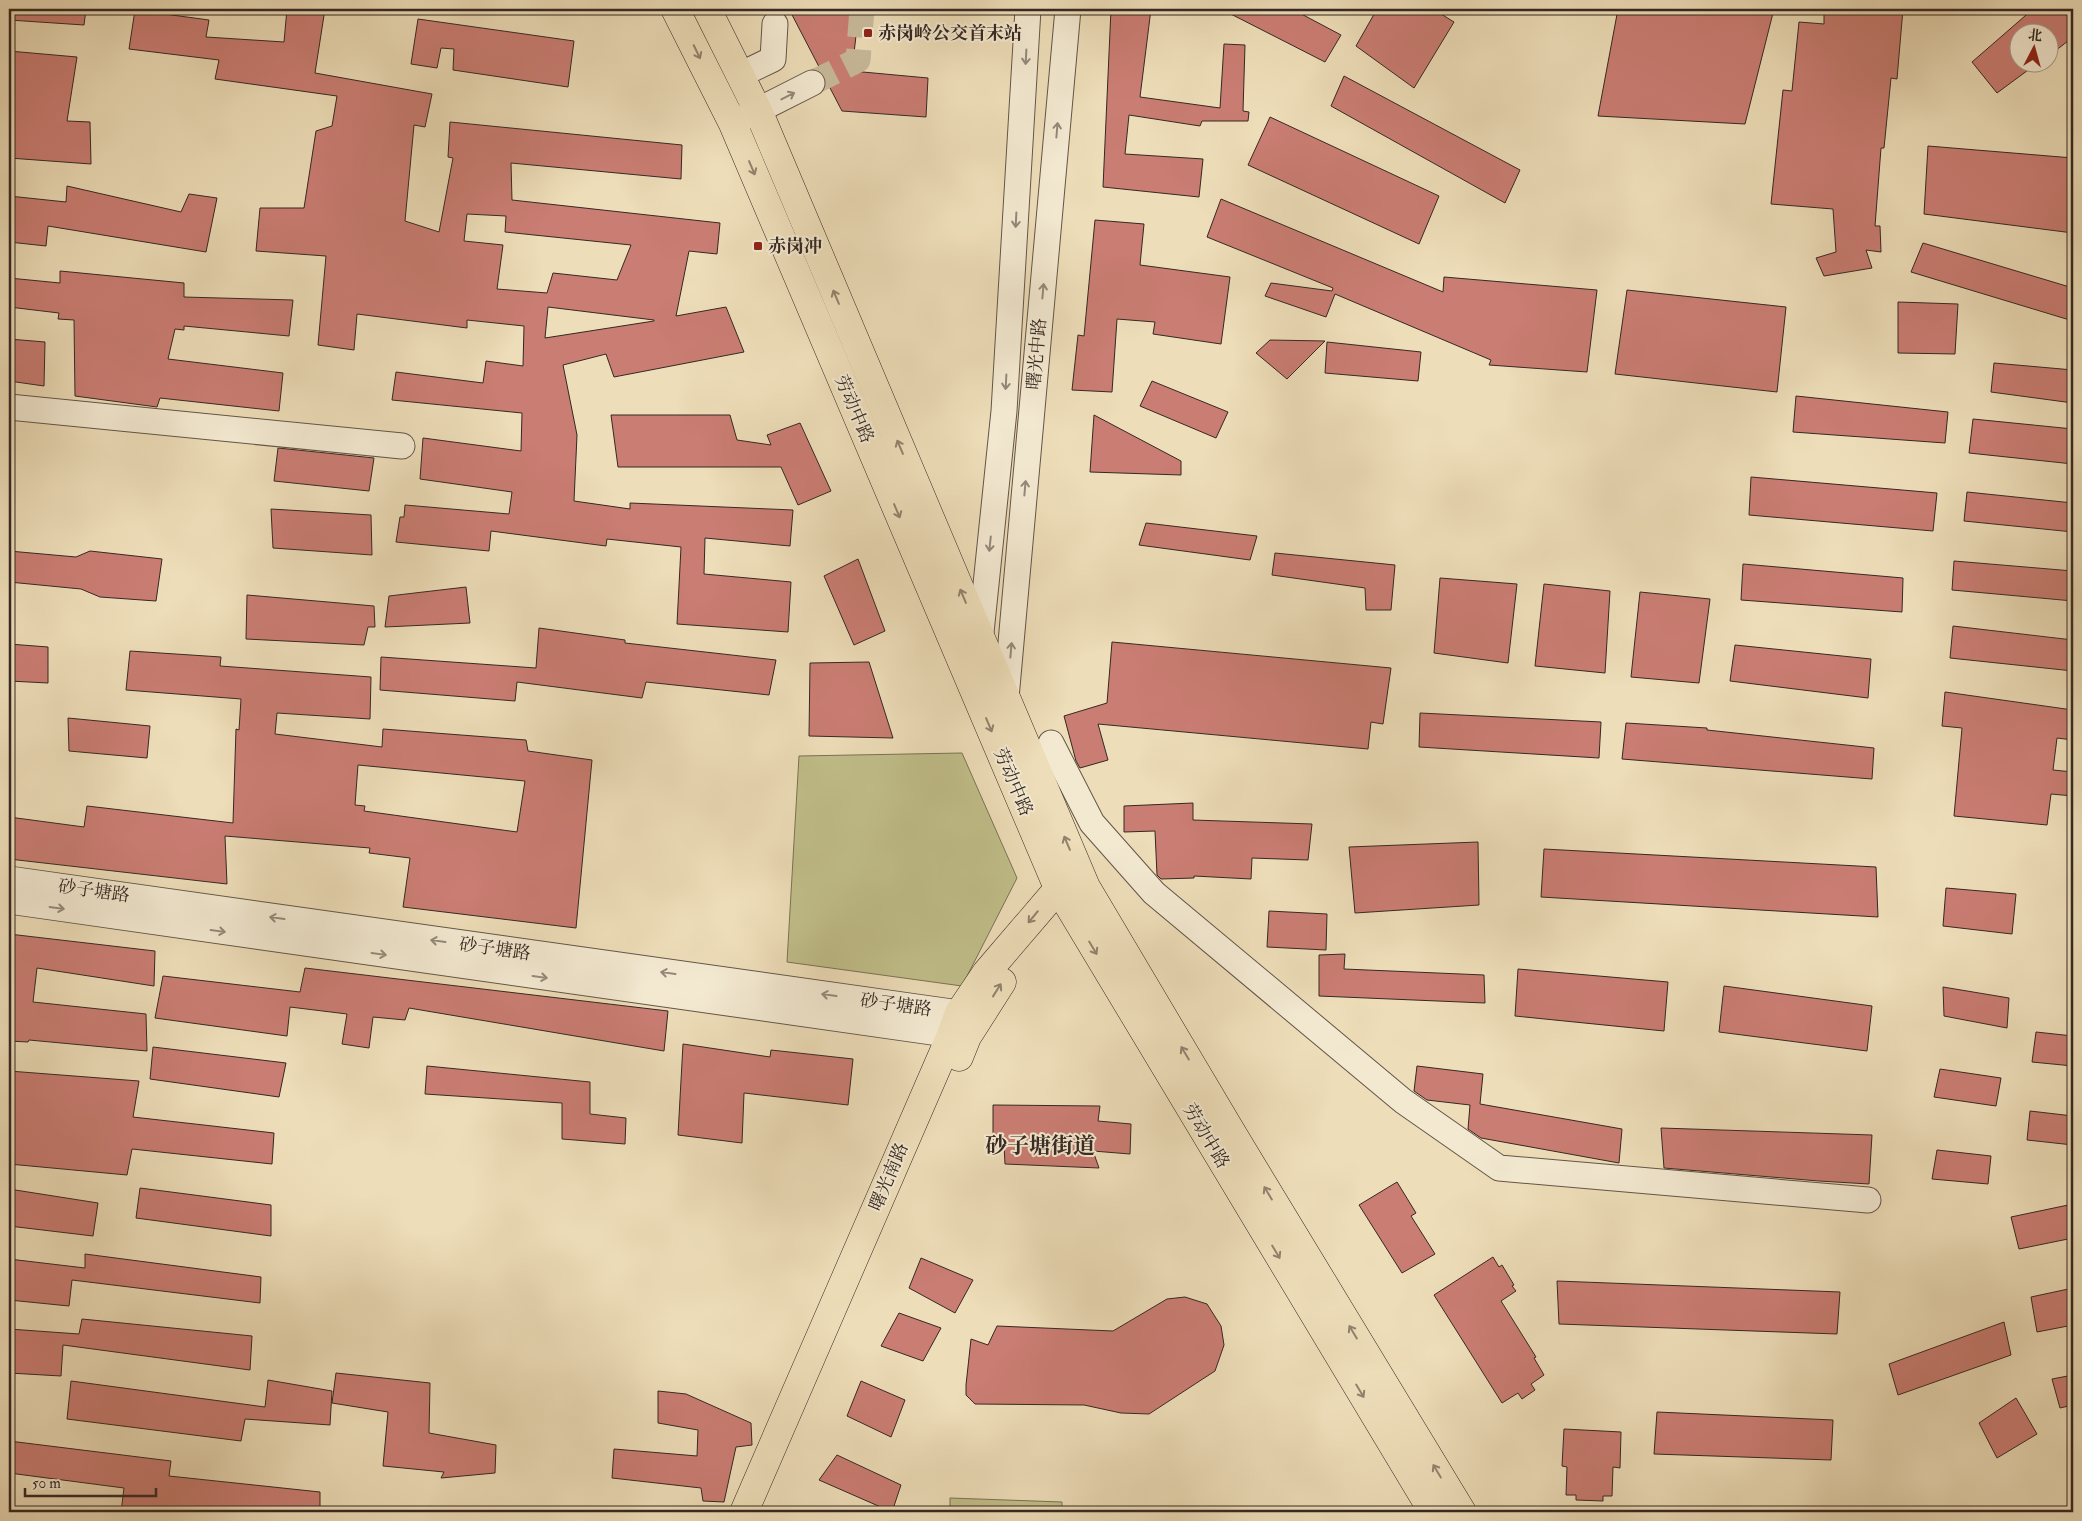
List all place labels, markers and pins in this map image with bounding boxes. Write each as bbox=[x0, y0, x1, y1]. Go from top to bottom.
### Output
place label: 赤岗岭公交首末站 bbox=[878, 22, 1022, 45]
marker: 赤岗岭公交首末站 bbox=[862, 27, 874, 39]
place label: 赤岗冲 bbox=[768, 235, 822, 258]
marker: 赤岗冲 bbox=[752, 240, 764, 252]

